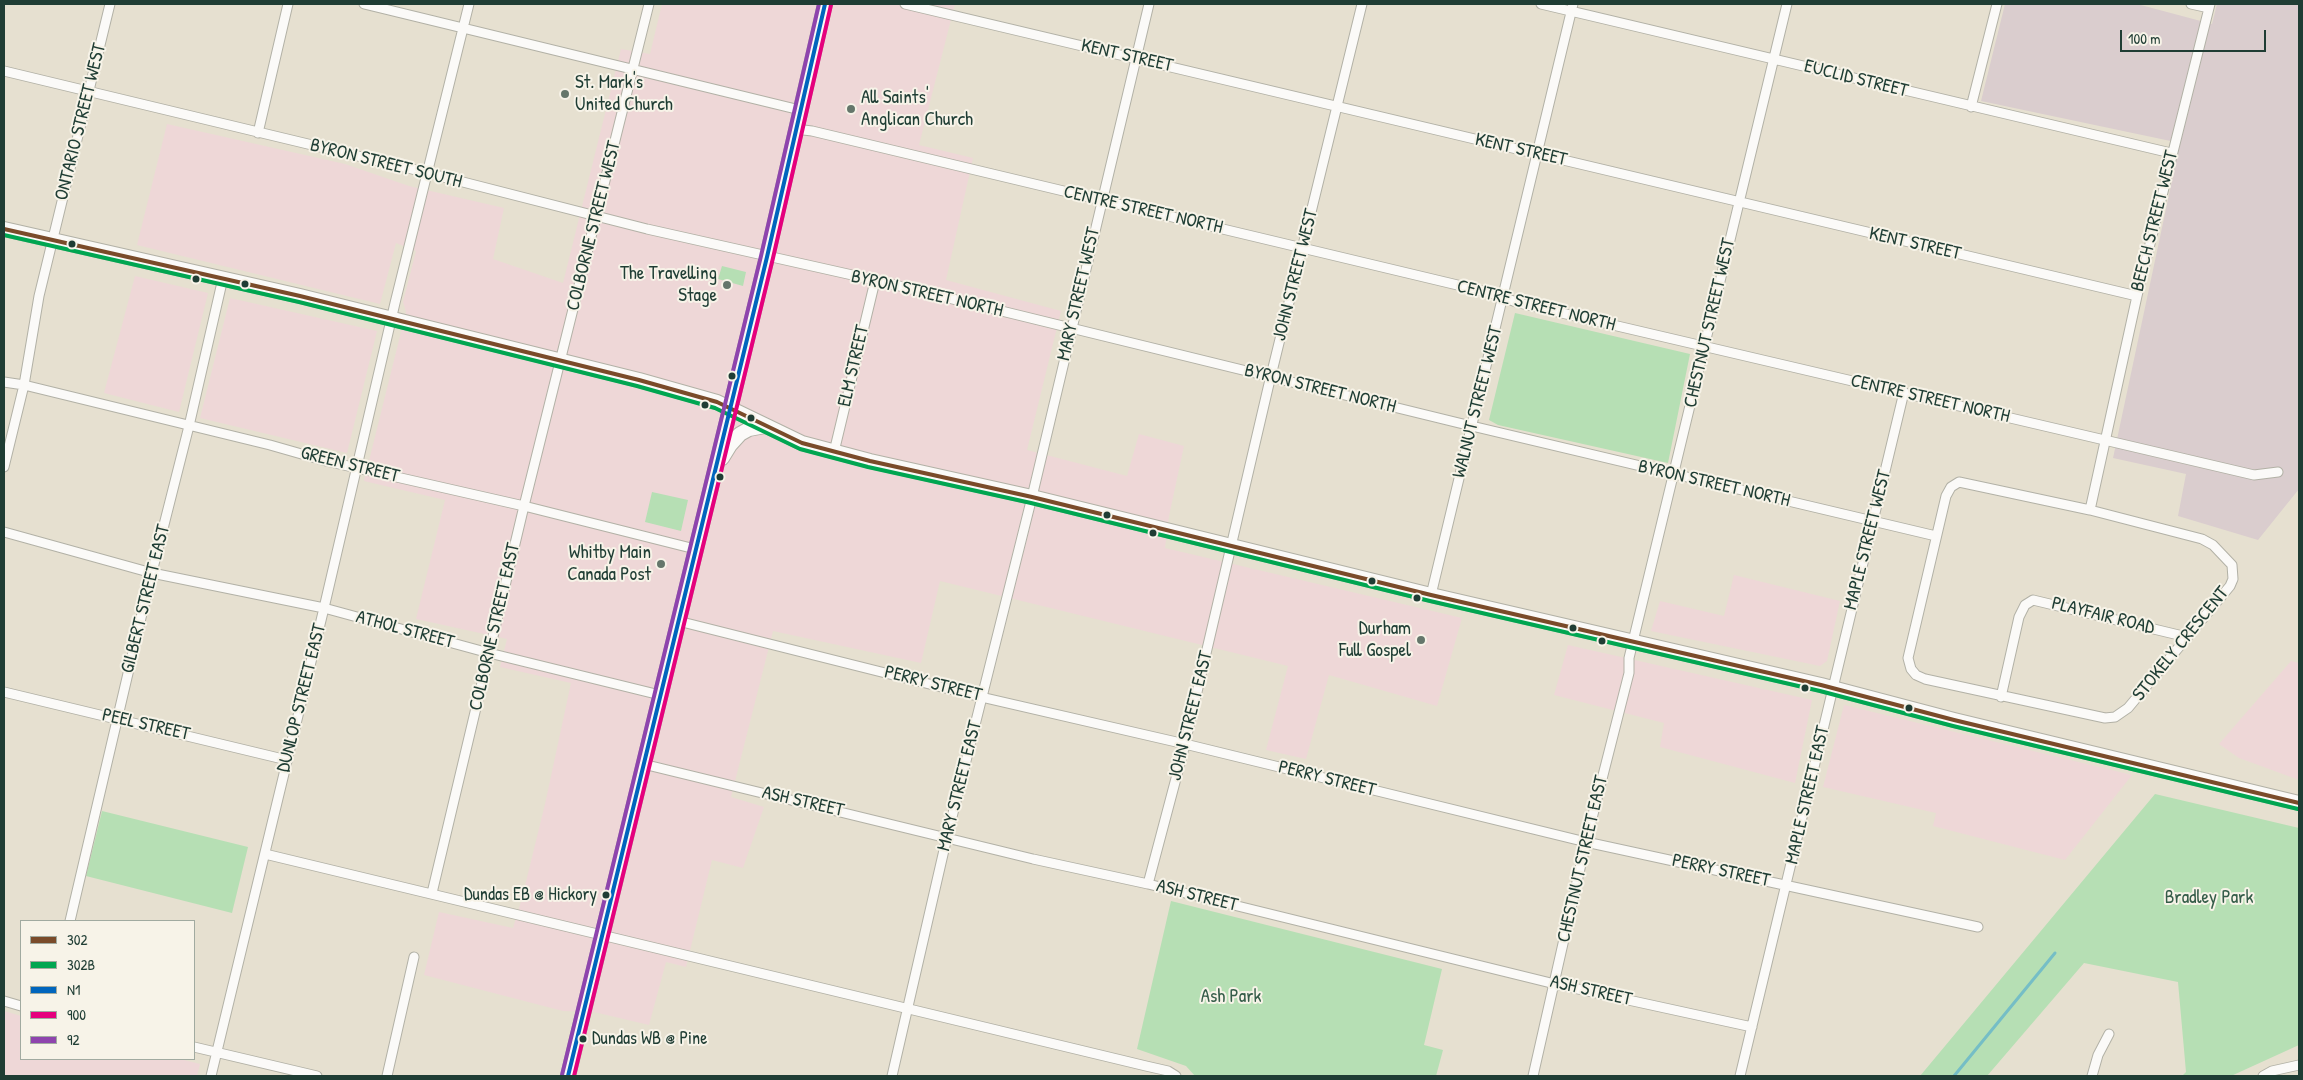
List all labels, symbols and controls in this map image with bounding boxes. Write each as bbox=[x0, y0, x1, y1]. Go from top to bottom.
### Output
scale bar bbox=[2123, 20, 2269, 52]
text: 100 m bbox=[2128, 28, 2161, 49]
street label: KENT STREET bbox=[1079, 34, 1175, 78]
street label: ONTARIO STREET WEST bbox=[50, 41, 112, 203]
street label: EUCLID STREET bbox=[1802, 55, 1910, 103]
place label: St. Mark's United Church bbox=[575, 72, 673, 116]
place label: All Saints' Anglican Church bbox=[861, 87, 973, 131]
marker: St. Mark's United Church bbox=[559, 88, 571, 100]
marker: All Saints' Anglican Church bbox=[845, 103, 857, 115]
street label: KENT STREET bbox=[1473, 128, 1569, 172]
street label: BYRON STREET SOUTH bbox=[308, 134, 464, 194]
street label: COLBORNE STREET WEST bbox=[562, 139, 626, 313]
street label: BEECH STREET WEST bbox=[2127, 148, 2183, 294]
street label: CENTRE STREET NORTH bbox=[1061, 181, 1225, 239]
street label: JOHN STREET WEST bbox=[1269, 207, 1323, 343]
street label: KENT STREET bbox=[1867, 222, 1963, 266]
street label: MARY STREET WEST bbox=[1053, 225, 1105, 363]
street label: CHESTNUT STREET WEST bbox=[1679, 236, 1741, 410]
unlabelled marker bbox=[67, 239, 77, 249]
place label: The Travelling Stage bbox=[620, 263, 717, 307]
street label: BYRON STREET NORTH bbox=[849, 265, 1005, 323]
unlabelled marker bbox=[191, 274, 201, 284]
street label: CENTRE STREET NORTH bbox=[1454, 275, 1618, 337]
unlabelled marker bbox=[240, 279, 250, 289]
marker: The Travelling Stage bbox=[721, 279, 733, 291]
street label: ELM STREET bbox=[834, 323, 874, 409]
street label: WALNUT STREET WEST bbox=[1448, 324, 1508, 480]
street label: BYRON STREET NORTH bbox=[1242, 359, 1398, 419]
street label: CENTRE STREET NORTH bbox=[1848, 370, 2012, 428]
unlabelled marker bbox=[727, 371, 737, 381]
unlabelled marker bbox=[700, 400, 710, 410]
unlabelled marker bbox=[746, 413, 756, 423]
street label: GREEN STREET bbox=[298, 442, 402, 488]
street label: BYRON STREET NORTH bbox=[1636, 455, 1792, 513]
street label: MAPLE STREET WEST bbox=[1840, 468, 1896, 612]
unlabelled marker bbox=[715, 472, 725, 482]
unlabelled marker bbox=[1102, 510, 1112, 520]
street label: GILBERT STREET EAST bbox=[117, 522, 175, 676]
unlabelled marker bbox=[1148, 528, 1158, 538]
street label: COLBORNE STREET EAST bbox=[465, 541, 525, 713]
place label: Whitby Main Canada Post bbox=[567, 542, 651, 586]
marker: Whitby Main Canada Post bbox=[655, 558, 667, 570]
unlabelled marker bbox=[1367, 576, 1377, 586]
street label: STOKELY CRESCENT bbox=[2128, 582, 2234, 706]
street label: PLAYFAIR ROAD bbox=[2049, 592, 2157, 640]
unlabelled marker bbox=[1412, 593, 1422, 603]
street label: ATHOL STREET bbox=[353, 606, 457, 654]
place label: Durham Full Gospel bbox=[1339, 618, 1411, 662]
street label: DUNLOP STREET EAST bbox=[273, 621, 331, 775]
unlabelled marker bbox=[1568, 623, 1578, 633]
marker: Durham Full Gospel bbox=[1415, 634, 1427, 646]
unlabelled marker bbox=[1597, 636, 1607, 646]
street label: JOHN STREET EAST bbox=[1164, 649, 1218, 783]
street label: PERRY STREET bbox=[882, 661, 984, 707]
unlabelled marker bbox=[1800, 683, 1810, 693]
unlabelled marker bbox=[1904, 703, 1914, 713]
street label: PEEL STREET bbox=[100, 704, 192, 746]
street label: MARY STREET EAST bbox=[933, 718, 987, 854]
street label: MAPLE STREET EAST bbox=[1781, 724, 1835, 866]
street label: PERRY STREET bbox=[1276, 756, 1378, 802]
street label: CHESTNUT STREET EAST bbox=[1553, 773, 1613, 945]
street label: ASH STREET bbox=[760, 782, 846, 822]
street label: PERRY STREET bbox=[1670, 850, 1772, 892]
street label: ASH STREET bbox=[1154, 875, 1240, 917]
place label: Dundas EB @ Hickory bbox=[464, 884, 597, 906]
park label: Bradley Park bbox=[2165, 887, 2253, 909]
marker: Dundas EB @ Hickory bbox=[601, 890, 611, 900]
legend bbox=[20, 920, 195, 1060]
text: 302 bbox=[67, 929, 87, 950]
text: 302B bbox=[67, 954, 95, 975]
street label: ASH STREET bbox=[1548, 971, 1634, 1011]
text: N1 bbox=[67, 979, 80, 1000]
park label: Ash Park bbox=[1201, 986, 1261, 1008]
text: 900 bbox=[67, 1004, 86, 1025]
place label: Dundas WB @ Pine bbox=[592, 1028, 707, 1050]
text: 92 bbox=[67, 1029, 80, 1050]
marker: Dundas WB @ Pine bbox=[578, 1034, 588, 1044]

